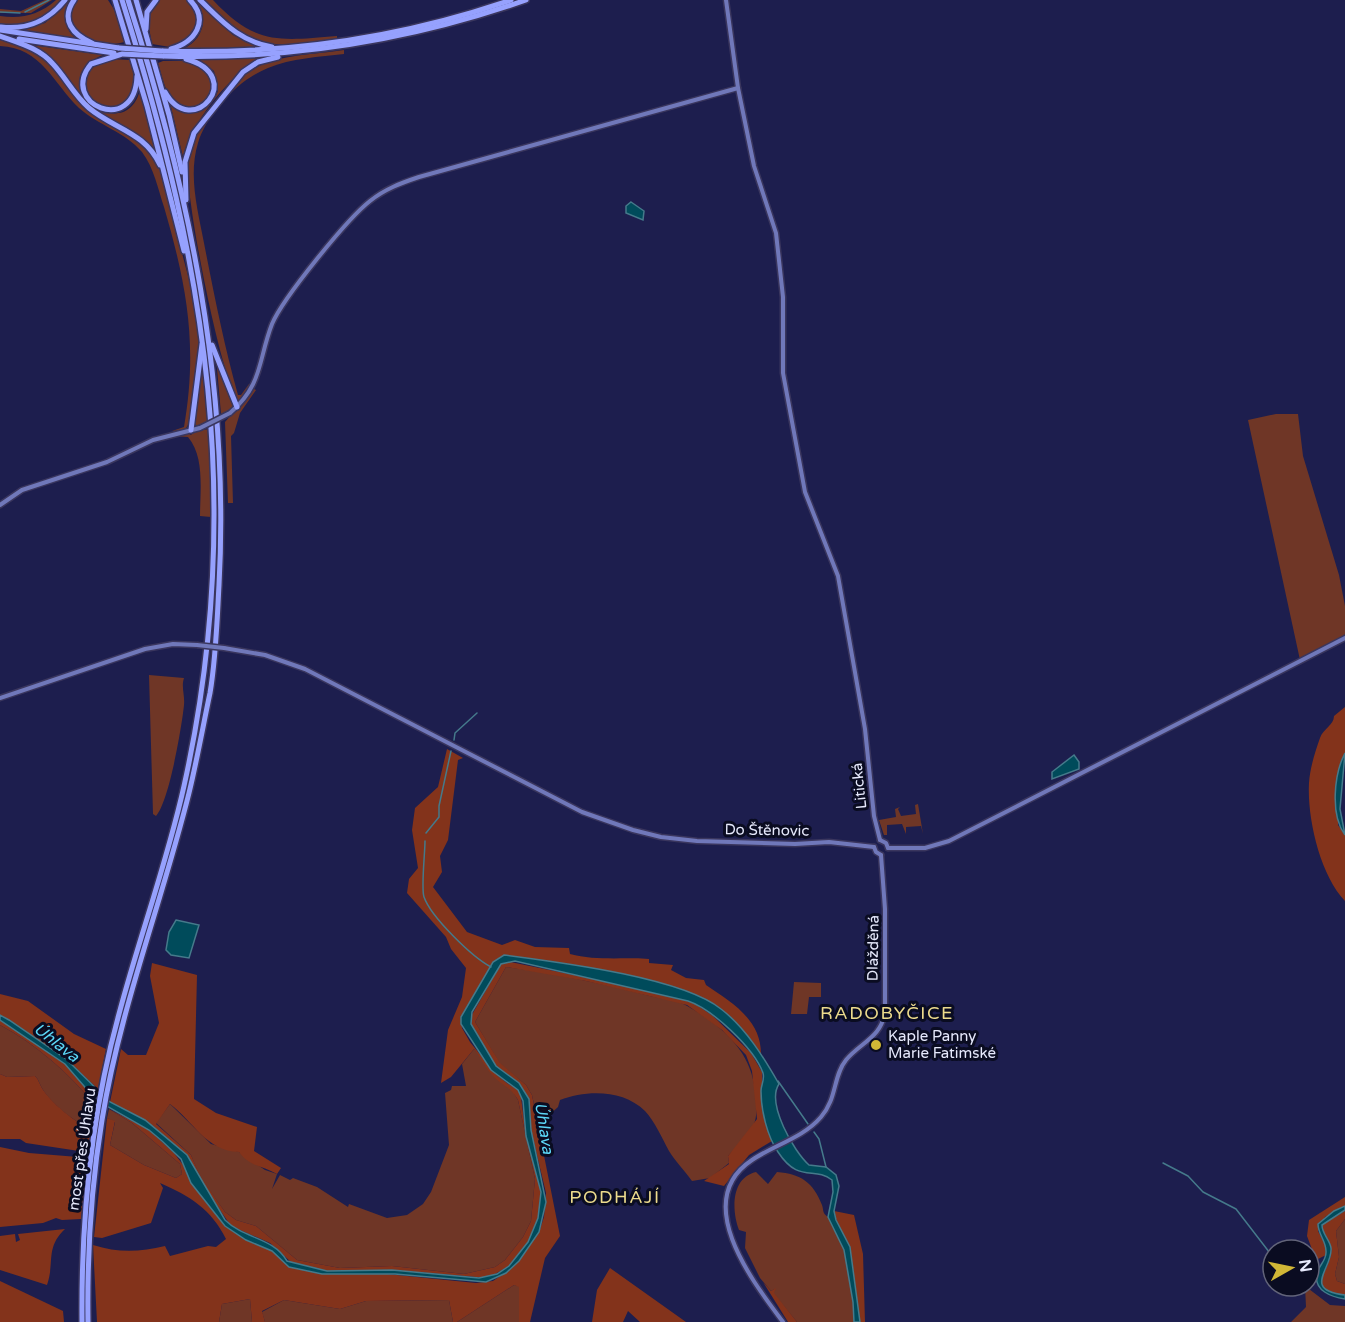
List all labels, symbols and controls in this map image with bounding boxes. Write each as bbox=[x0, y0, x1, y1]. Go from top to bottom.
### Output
street label: Litická bbox=[848, 762, 870, 810]
street label: Do Štěnovic bbox=[724, 820, 810, 840]
street label: Dlážděná bbox=[863, 915, 883, 981]
district label: RADOBYČICE bbox=[820, 1002, 954, 1024]
water label: Úhlava bbox=[30, 1019, 84, 1067]
place label: Kaple Panny Marie Fatimské bbox=[888, 1027, 996, 1062]
marker: Kaple Panny Marie Fatimské bbox=[869, 1038, 883, 1052]
street label: most přes Úhlavu bbox=[64, 1087, 100, 1211]
water label: Úhlava bbox=[530, 1101, 558, 1156]
district label: PODHÁJÍ bbox=[569, 1186, 661, 1208]
north arrow bbox=[1261, 1238, 1321, 1298]
text: N bbox=[1294, 1258, 1316, 1274]

